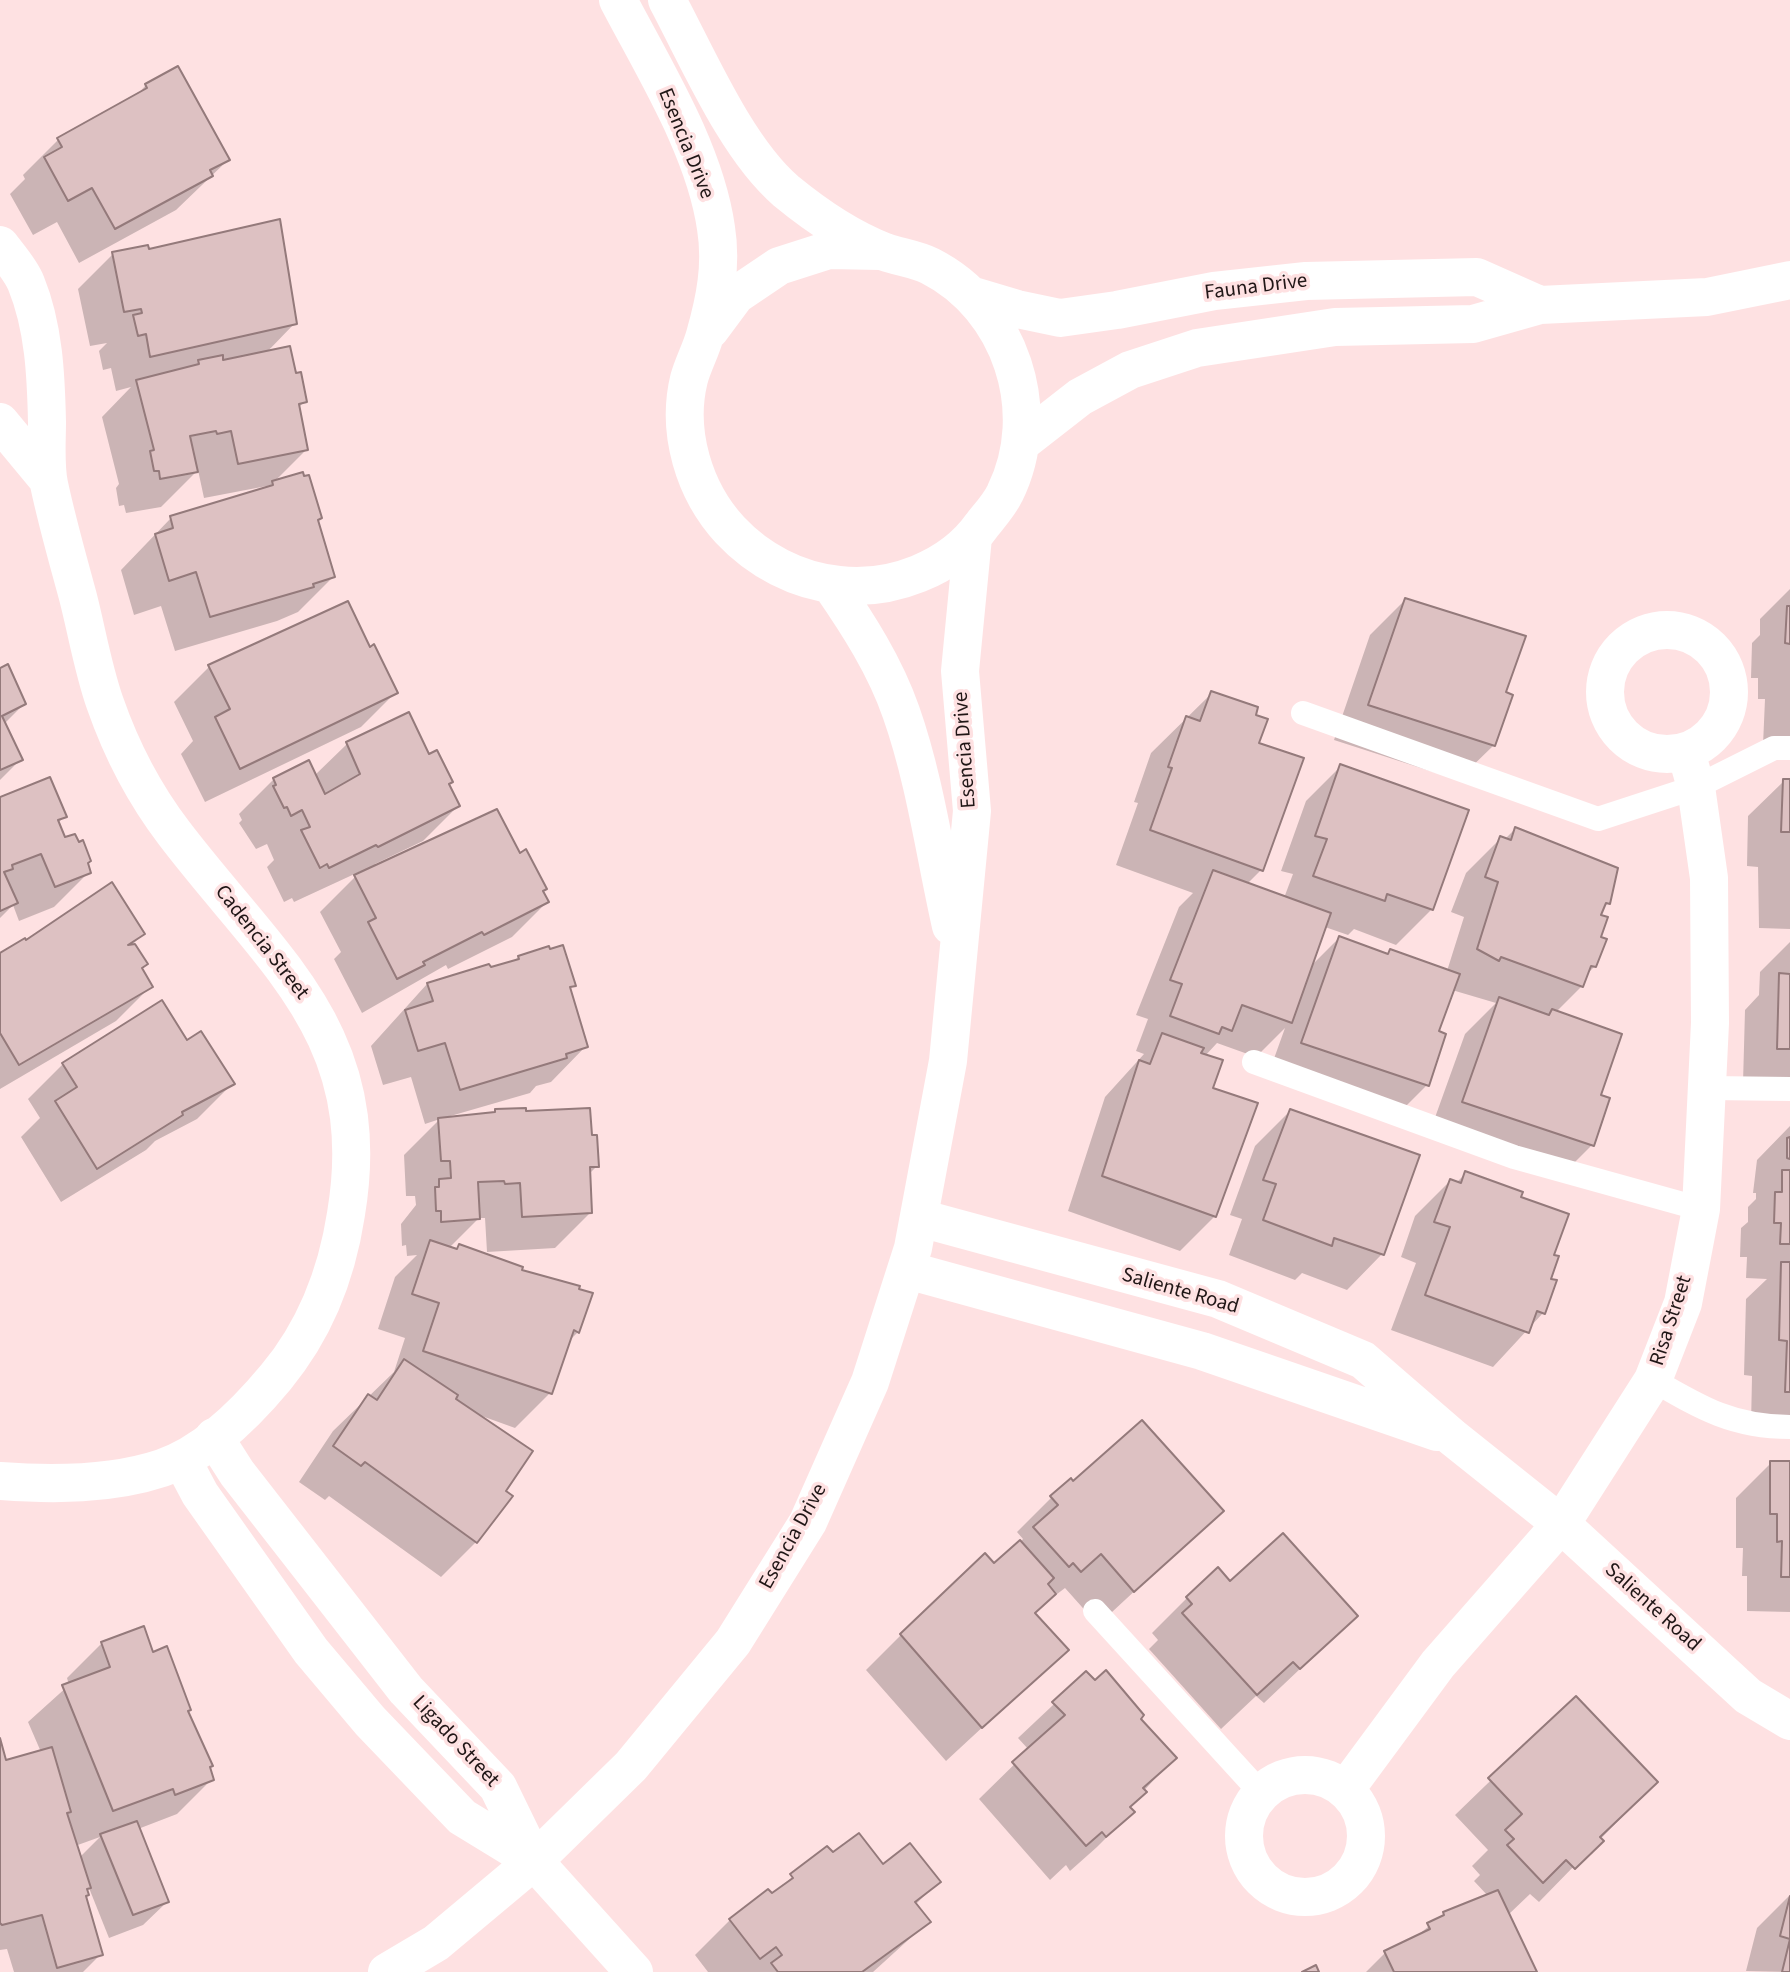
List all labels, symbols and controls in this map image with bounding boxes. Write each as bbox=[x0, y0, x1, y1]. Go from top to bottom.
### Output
street label: Esencia Drive bbox=[651, 85, 719, 203]
street label: Fauna Drive bbox=[1203, 269, 1309, 307]
street label: Esencia Drive bbox=[949, 691, 983, 809]
street label: Cadencia Street bbox=[209, 881, 313, 1005]
street label: Saliente Road bbox=[1119, 1263, 1241, 1321]
street label: Risa Street bbox=[1646, 1273, 1698, 1369]
street label: Esencia Drive bbox=[755, 1480, 833, 1594]
street label: Saliente Road bbox=[1599, 1558, 1705, 1658]
street label: Ligado Street bbox=[406, 1691, 504, 1793]

